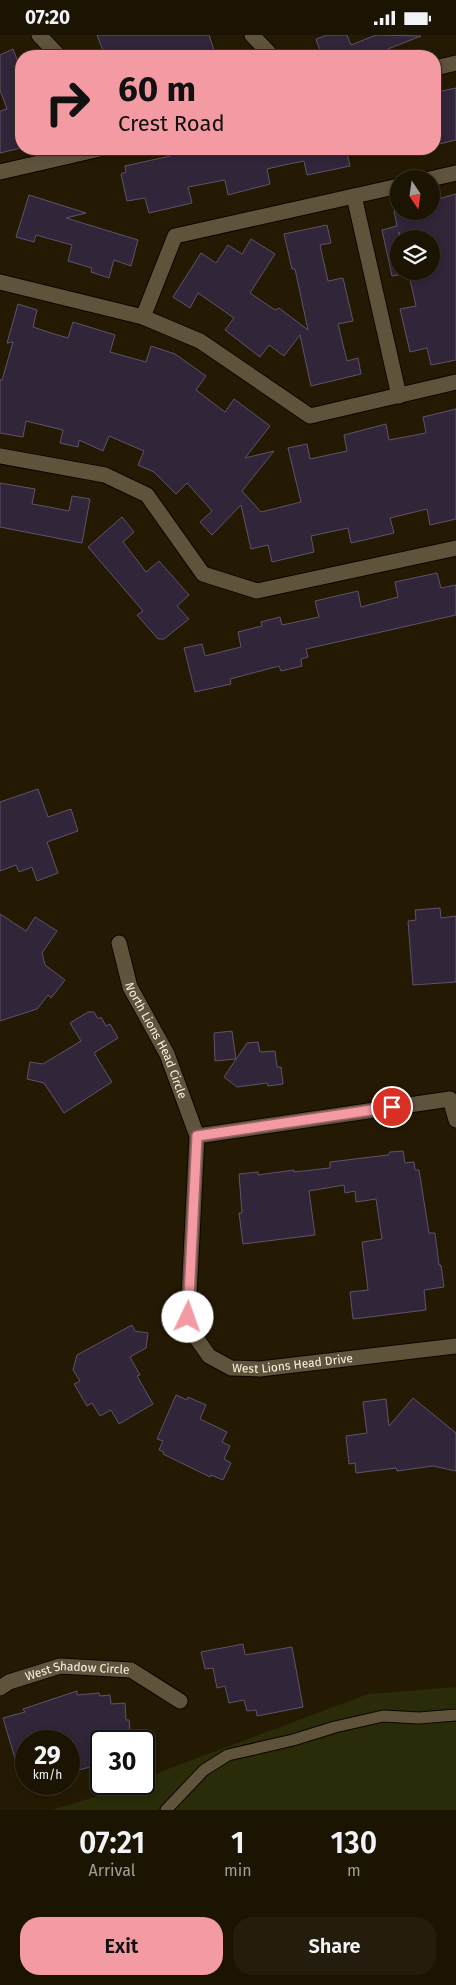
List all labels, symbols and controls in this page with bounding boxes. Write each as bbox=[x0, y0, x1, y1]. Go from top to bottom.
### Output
text: 07:20 bbox=[25, 6, 70, 29]
text: 60 m bbox=[118, 68, 196, 110]
icon: right bbox=[35, 70, 100, 135]
text: Crest Road bbox=[118, 110, 225, 137]
north arrow bbox=[390, 170, 440, 220]
map controls bbox=[390, 170, 440, 280]
button: layers bbox=[390, 230, 440, 280]
street label: North Lions Head Circle bbox=[122, 981, 190, 1101]
pin bbox=[371, 1086, 413, 1128]
icon: arrive bbox=[378, 1093, 406, 1121]
position arrow bbox=[161, 1290, 213, 1342]
street label: West Lions Head Drive bbox=[232, 1351, 354, 1376]
street label: West Shadow Circle bbox=[23, 1659, 130, 1684]
speed limit sign: 30 bbox=[90, 1730, 155, 1795]
text: 29 bbox=[34, 1741, 61, 1771]
text: km/h bbox=[33, 1768, 62, 1782]
text: 07:21 bbox=[79, 1825, 145, 1861]
text: 1 bbox=[231, 1825, 245, 1861]
text: 130 bbox=[331, 1825, 377, 1861]
text: Arrival bbox=[89, 1861, 135, 1880]
text: min bbox=[224, 1861, 252, 1880]
text: m bbox=[347, 1861, 361, 1880]
button: Exit bbox=[20, 1917, 223, 1975]
button: Share bbox=[233, 1917, 436, 1975]

